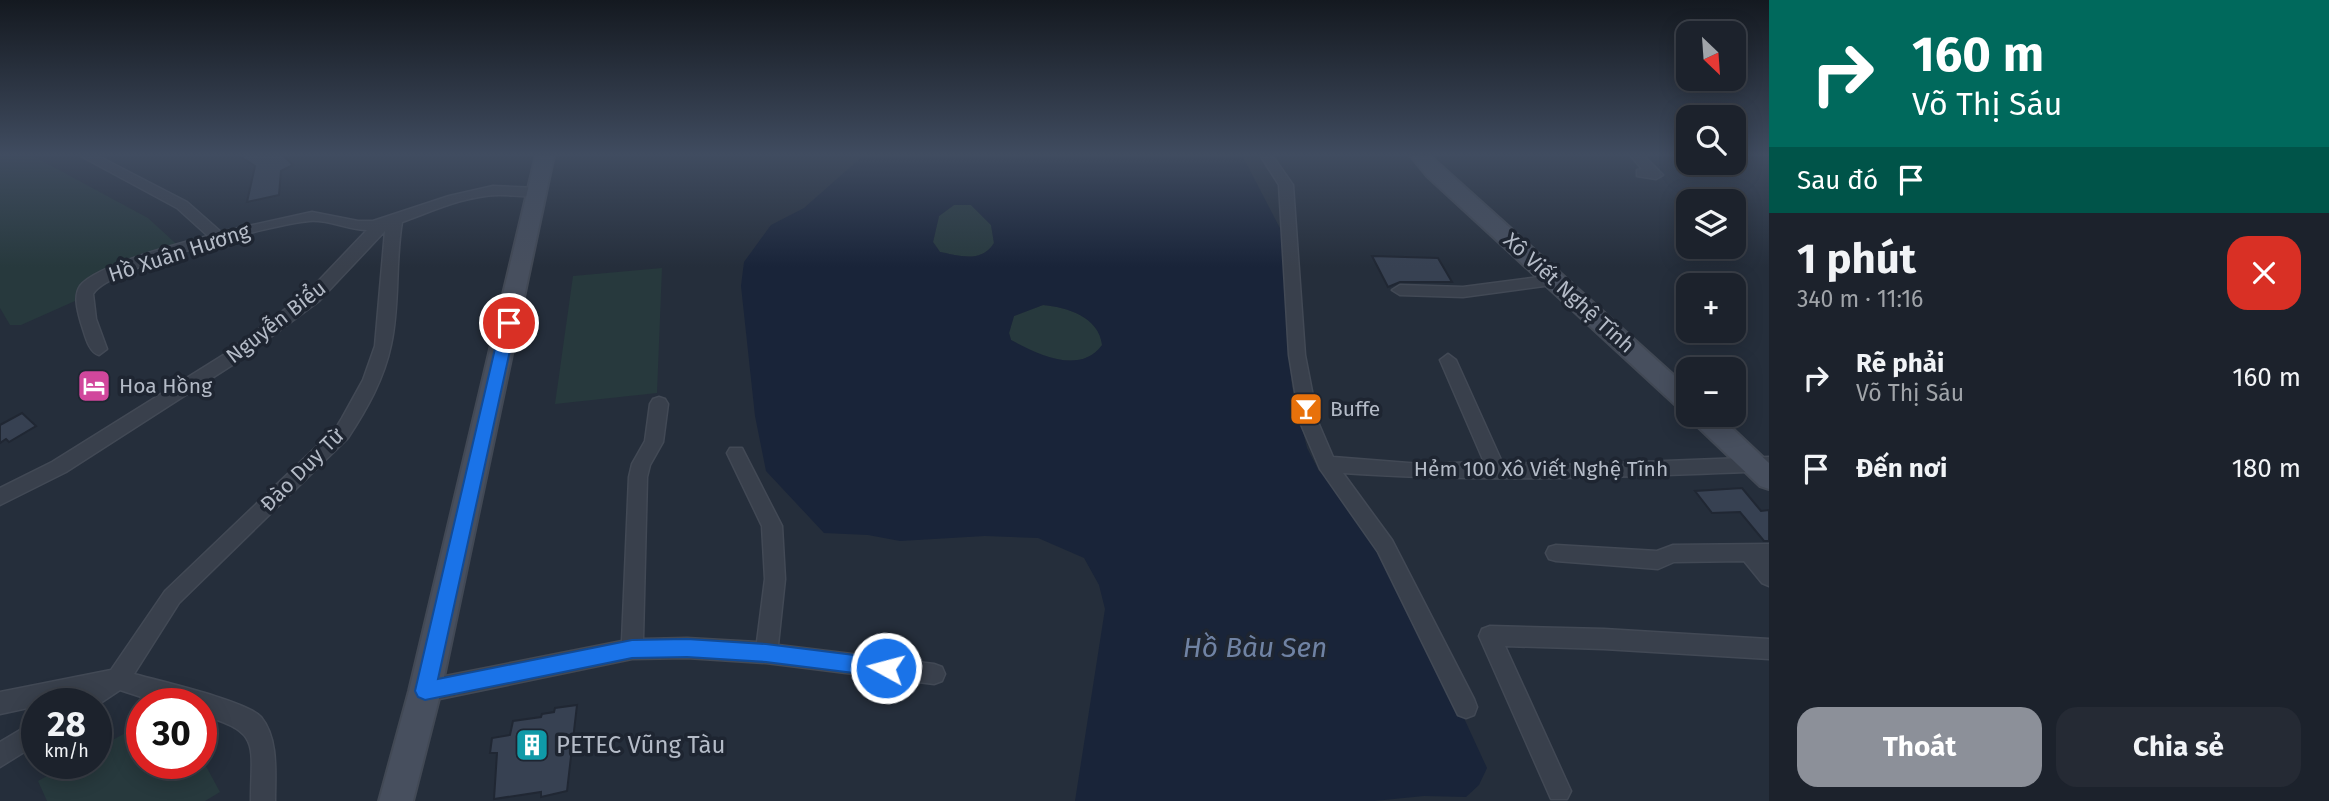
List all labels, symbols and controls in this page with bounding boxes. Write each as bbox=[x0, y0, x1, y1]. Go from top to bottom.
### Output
north arrow bbox=[1676, 21, 1746, 91]
map controls bbox=[1676, 21, 1746, 427]
text: 160 m bbox=[1912, 25, 2044, 84]
icon: right bbox=[1797, 28, 1888, 119]
text: Võ Thị Sáu bbox=[1912, 85, 2062, 123]
button: search bbox=[1676, 105, 1746, 175]
icon: arrive bbox=[1892, 161, 1930, 199]
text: Sau đó bbox=[1797, 165, 1878, 196]
button: layers bbox=[1676, 189, 1746, 259]
street label: Hồ Xuân Hương bbox=[105, 218, 253, 288]
street label: Xô Viết Nghệ Tĩnh bbox=[1498, 227, 1640, 359]
text: 1 phút bbox=[1797, 234, 1916, 284]
button: close bbox=[2227, 236, 2301, 310]
button: + bbox=[1676, 273, 1746, 343]
street label: Nguyễn Biểu bbox=[220, 274, 331, 369]
text: 340 m · 11:16 bbox=[1797, 285, 1923, 313]
pin bbox=[479, 293, 539, 353]
icon: arrive bbox=[490, 304, 528, 342]
text: Rẽ phải bbox=[1856, 348, 1944, 379]
button: − bbox=[1676, 357, 1746, 427]
icon: right bbox=[1797, 359, 1835, 397]
text: 160 m bbox=[2232, 362, 2301, 393]
hotel icon: Hoa Hồng bbox=[75, 367, 113, 405]
place label: Hoa Hồng bbox=[119, 373, 212, 399]
text: Võ Thị Sáu bbox=[1856, 379, 1964, 407]
bar icon: Buffe bbox=[1287, 390, 1325, 428]
place label: Buffe bbox=[1330, 396, 1380, 422]
street label: Đào Duy Từ bbox=[255, 423, 349, 517]
icon: arrive bbox=[1797, 450, 1835, 488]
text: Đến nơi bbox=[1856, 453, 1947, 484]
text: 180 m bbox=[2232, 453, 2301, 484]
street label: Hẻm 100 Xô Viết Nghệ Tĩnh bbox=[1414, 456, 1668, 482]
position arrow bbox=[849, 631, 923, 705]
water label: Hồ Bàu Sen bbox=[1183, 631, 1327, 664]
speed limit sign: 30 bbox=[126, 688, 217, 779]
text: 28 bbox=[47, 703, 86, 745]
button: Thoát bbox=[1797, 707, 2042, 787]
button: Chia sẻ bbox=[2056, 707, 2301, 787]
building icon: PETEC Vũng Tàu bbox=[513, 726, 551, 764]
place label: PETEC Vũng Tàu bbox=[556, 731, 726, 759]
text: km/h bbox=[44, 740, 89, 762]

